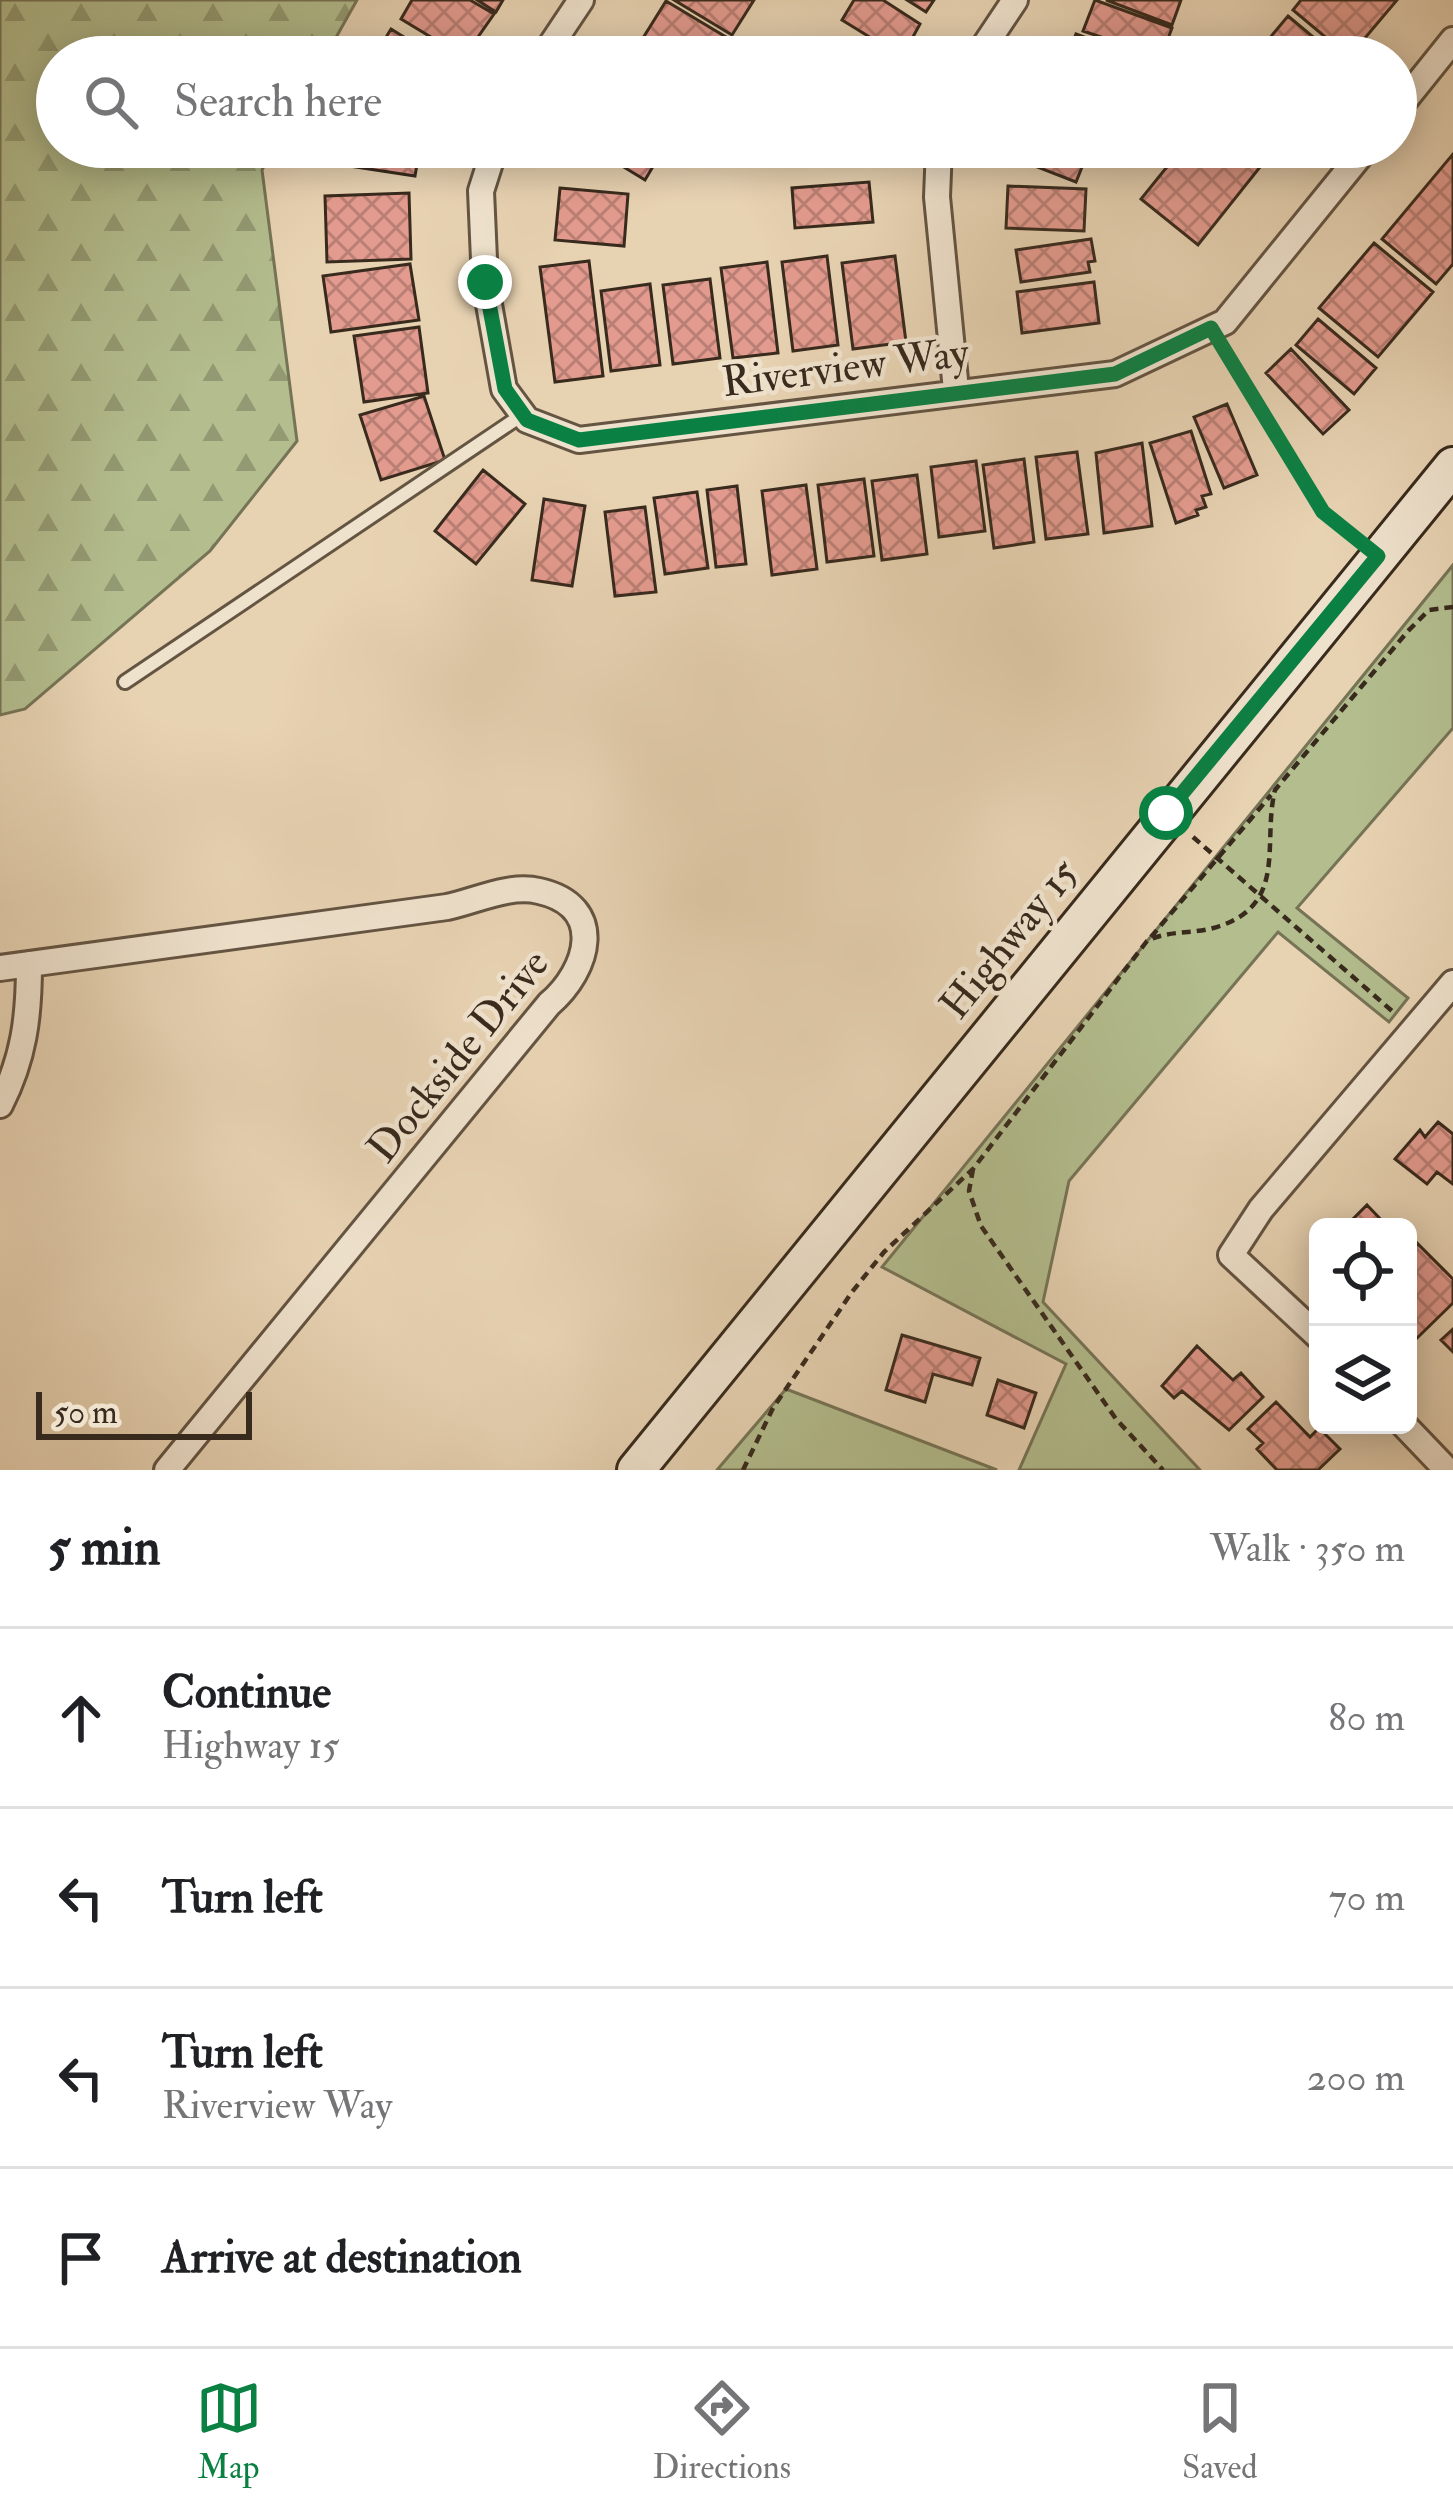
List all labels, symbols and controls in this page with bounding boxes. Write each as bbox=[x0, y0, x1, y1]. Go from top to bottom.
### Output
search box bbox=[36, 36, 1417, 168]
icon: search bbox=[78, 69, 144, 135]
text: Search here bbox=[174, 74, 382, 130]
route end bbox=[458, 255, 512, 309]
street label: Riverview Way bbox=[719, 327, 972, 409]
route start bbox=[1139, 786, 1193, 840]
street label: Highway 15 bbox=[929, 848, 1090, 1030]
street label: Dockside Drive bbox=[357, 939, 560, 1174]
map controls bbox=[1309, 1218, 1417, 1434]
button: locate bbox=[1309, 1218, 1417, 1326]
button: layers bbox=[1309, 1326, 1417, 1434]
scale bar bbox=[36, 1386, 252, 1439]
text: 50 m bbox=[54, 1392, 118, 1433]
text: 5 min bbox=[48, 1516, 161, 1580]
text: Walk · 350 m bbox=[1210, 1524, 1405, 1573]
text: Continue bbox=[162, 1665, 331, 1721]
icon: ahead bbox=[48, 1685, 114, 1751]
text: 80 m bbox=[1328, 1693, 1405, 1742]
text: Highway 15 bbox=[162, 1721, 339, 1770]
icon: left bbox=[48, 1865, 114, 1931]
text: Turn left bbox=[162, 1870, 323, 1926]
text: 70 m bbox=[1329, 1873, 1405, 1922]
text: Turn left bbox=[162, 2025, 323, 2081]
icon: left bbox=[48, 2045, 114, 2111]
text: 200 m bbox=[1307, 2053, 1405, 2102]
text: Riverview Way bbox=[162, 2081, 392, 2130]
icon: arrive bbox=[48, 2225, 114, 2291]
text: Arrive at destination bbox=[162, 2230, 522, 2286]
tab: Map bbox=[196, 2375, 262, 2488]
tab: Directions bbox=[653, 2375, 791, 2488]
tab: Saved bbox=[1182, 2375, 1257, 2488]

